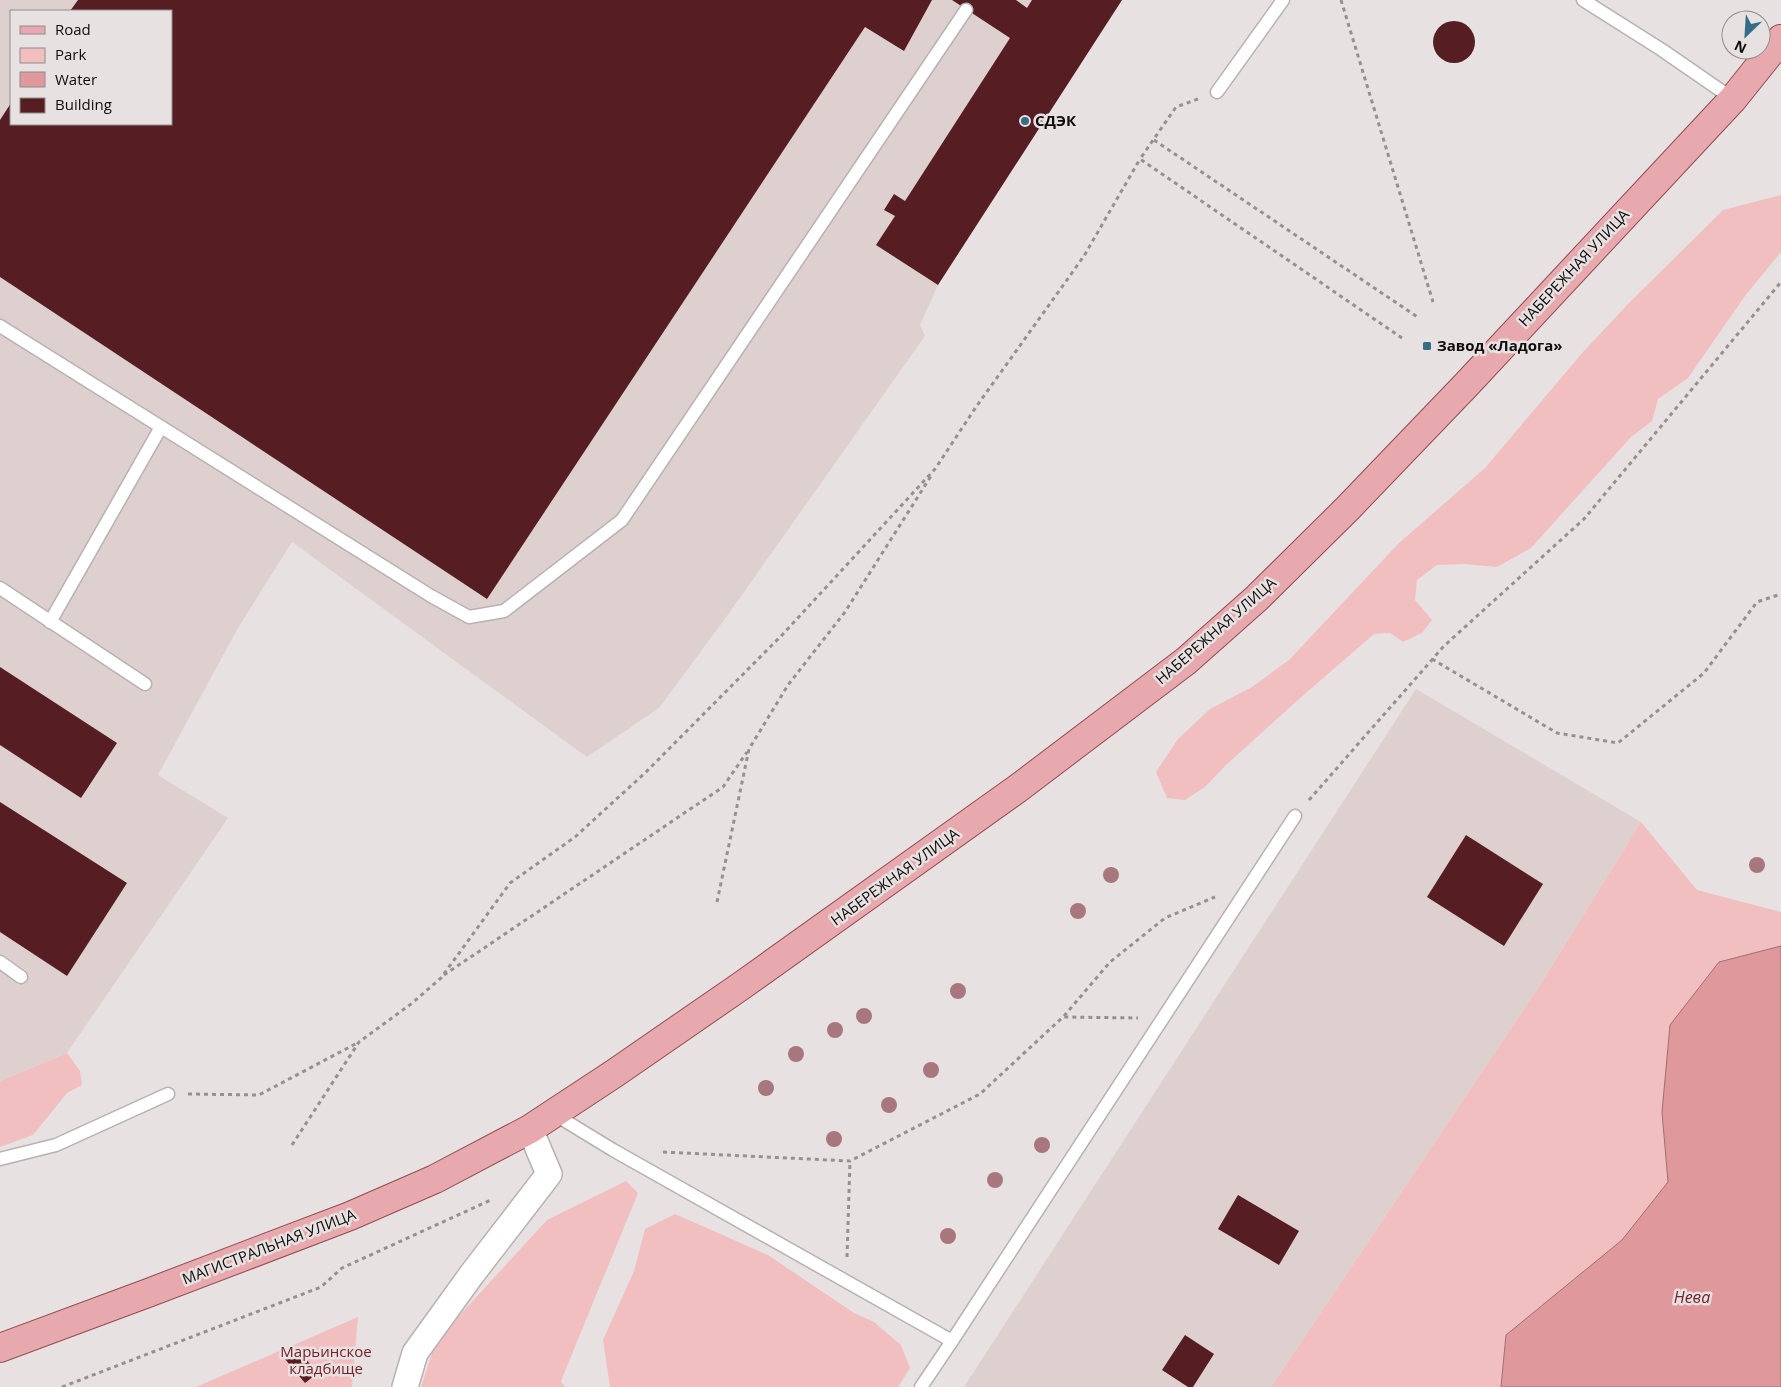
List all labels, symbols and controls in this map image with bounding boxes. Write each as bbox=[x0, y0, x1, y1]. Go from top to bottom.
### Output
legend bbox=[10, 10, 172, 125]
north arrow bbox=[1721, 10, 1771, 60]
text: Road bbox=[55, 19, 91, 39]
text: N bbox=[1731, 36, 1749, 58]
text: Park bbox=[55, 44, 86, 64]
text: Water bbox=[55, 69, 97, 89]
text: Building bbox=[55, 94, 112, 114]
place label: СДЭК bbox=[1035, 110, 1077, 130]
marker: СДЭК bbox=[1019, 115, 1031, 127]
street label: НАБЕРЕЖНАЯ УЛИЦА bbox=[1514, 204, 1633, 330]
place label: Завод «Ладога» bbox=[1437, 335, 1563, 355]
marker: Завод «Ладога» bbox=[1421, 340, 1433, 352]
street label: НАБЕРЕЖНАЯ УЛИЦА bbox=[1151, 572, 1280, 688]
street label: НАБЕРЕЖНАЯ УЛИЦА bbox=[826, 823, 963, 929]
street label: МАГИСТРАЛЬНАЯ УЛИЦА bbox=[179, 1204, 359, 1288]
water label: Нева bbox=[1674, 1286, 1710, 1308]
park label: Марьинское кладбище bbox=[280, 1341, 372, 1378]

